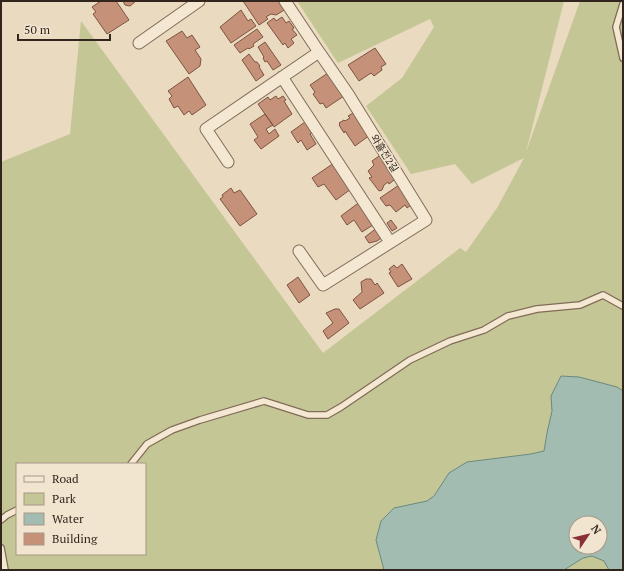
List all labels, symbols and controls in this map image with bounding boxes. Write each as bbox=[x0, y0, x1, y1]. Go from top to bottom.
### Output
scale bar bbox=[18, 16, 110, 42]
text: 50 m bbox=[24, 22, 51, 37]
street label: 와흘전2길 bbox=[368, 132, 401, 175]
legend bbox=[16, 463, 146, 555]
text: Road bbox=[52, 471, 79, 486]
text: Park bbox=[52, 491, 77, 506]
text: Water bbox=[52, 511, 84, 526]
north arrow bbox=[568, 515, 608, 555]
text: N bbox=[588, 522, 605, 537]
text: Building bbox=[52, 531, 98, 546]

